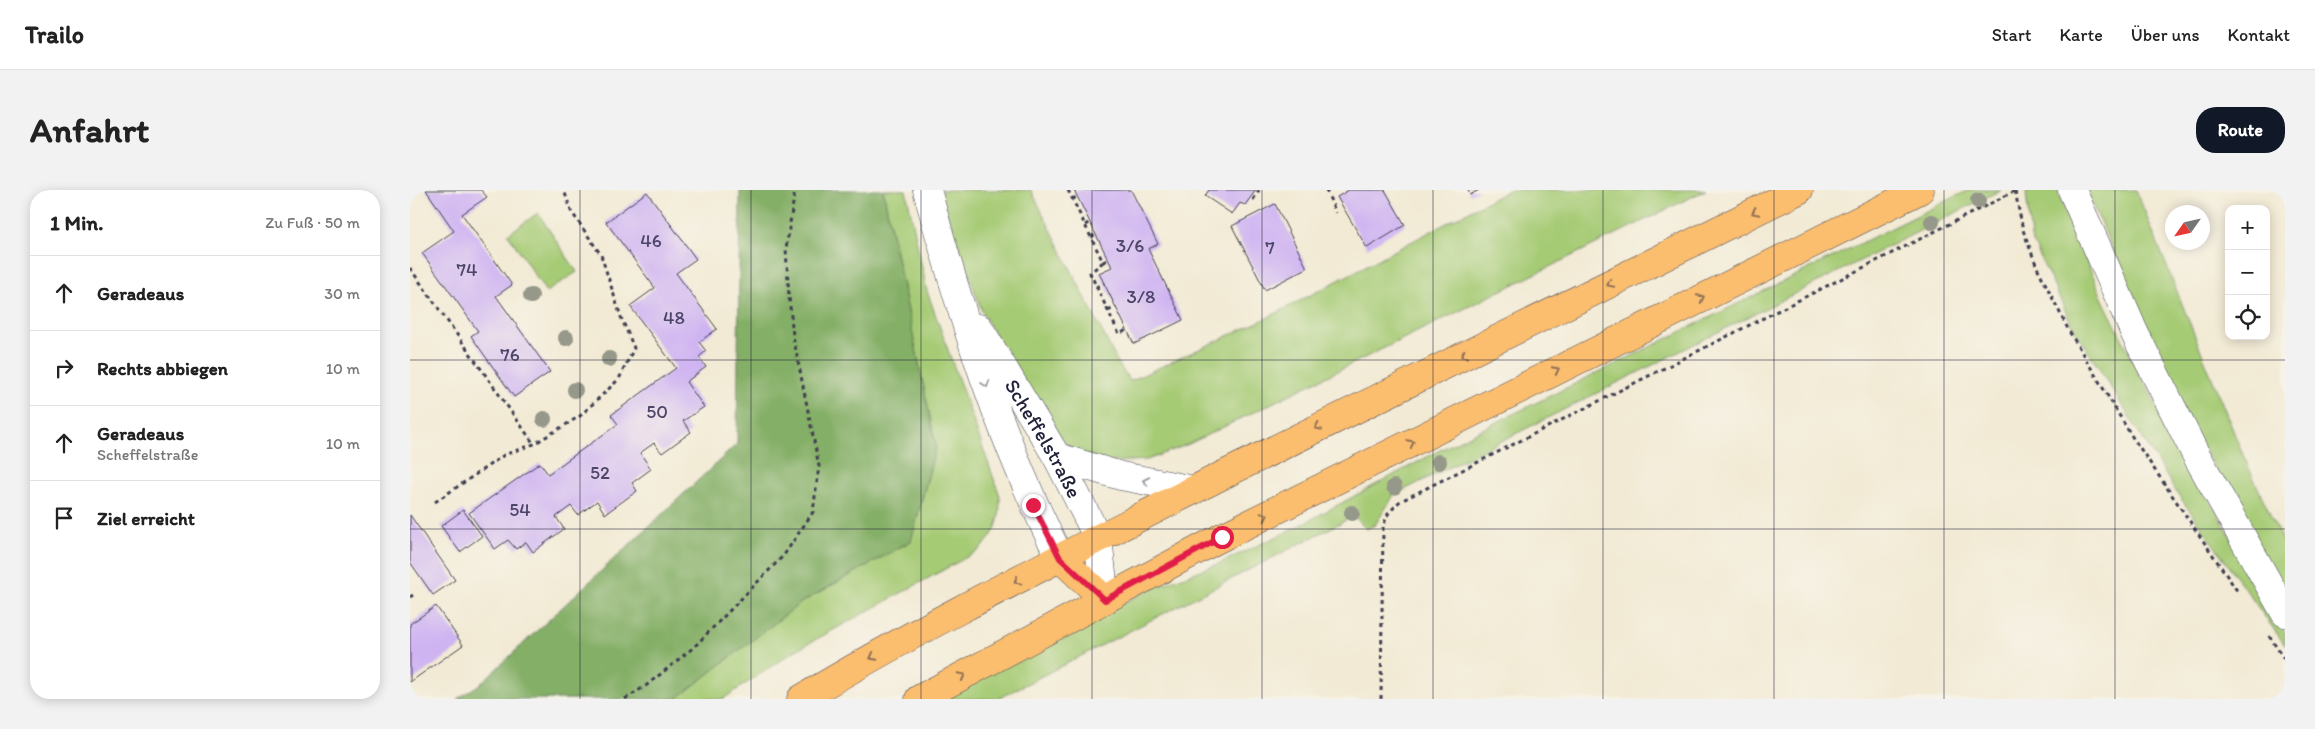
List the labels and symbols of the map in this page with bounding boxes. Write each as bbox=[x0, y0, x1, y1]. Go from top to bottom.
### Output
one-way arrow bbox=[1752, 205, 1761, 215]
north arrow bbox=[2165, 205, 2210, 250]
house number: 46 bbox=[640, 229, 662, 252]
house number: 3/6 bbox=[1116, 234, 1144, 257]
house number: 7 bbox=[1265, 236, 1275, 259]
house number: 74 bbox=[457, 258, 477, 281]
one-way arrow bbox=[1606, 277, 1615, 288]
house number: 3/8 bbox=[1127, 285, 1155, 308]
one-way arrow bbox=[1696, 294, 1705, 304]
house number: 48 bbox=[663, 306, 685, 329]
house number: 76 bbox=[500, 343, 520, 366]
one-way arrow bbox=[1460, 349, 1469, 360]
one-way arrow bbox=[1551, 366, 1560, 376]
street label: Scheffelstraße bbox=[1000, 374, 1088, 502]
one-way arrow bbox=[980, 379, 990, 387]
house number: 50 bbox=[646, 400, 668, 423]
one-way arrow bbox=[1315, 421, 1324, 431]
one-way arrow bbox=[1406, 439, 1415, 449]
house number: 52 bbox=[590, 461, 610, 484]
one-way arrow bbox=[1141, 476, 1150, 486]
route end bbox=[1022, 494, 1045, 517]
house number: 54 bbox=[509, 498, 531, 521]
one-way arrow bbox=[1260, 512, 1269, 522]
route start bbox=[1211, 526, 1234, 549]
one-way arrow bbox=[1013, 575, 1022, 585]
one-way arrow bbox=[869, 651, 878, 661]
one-way arrow bbox=[956, 672, 965, 682]

